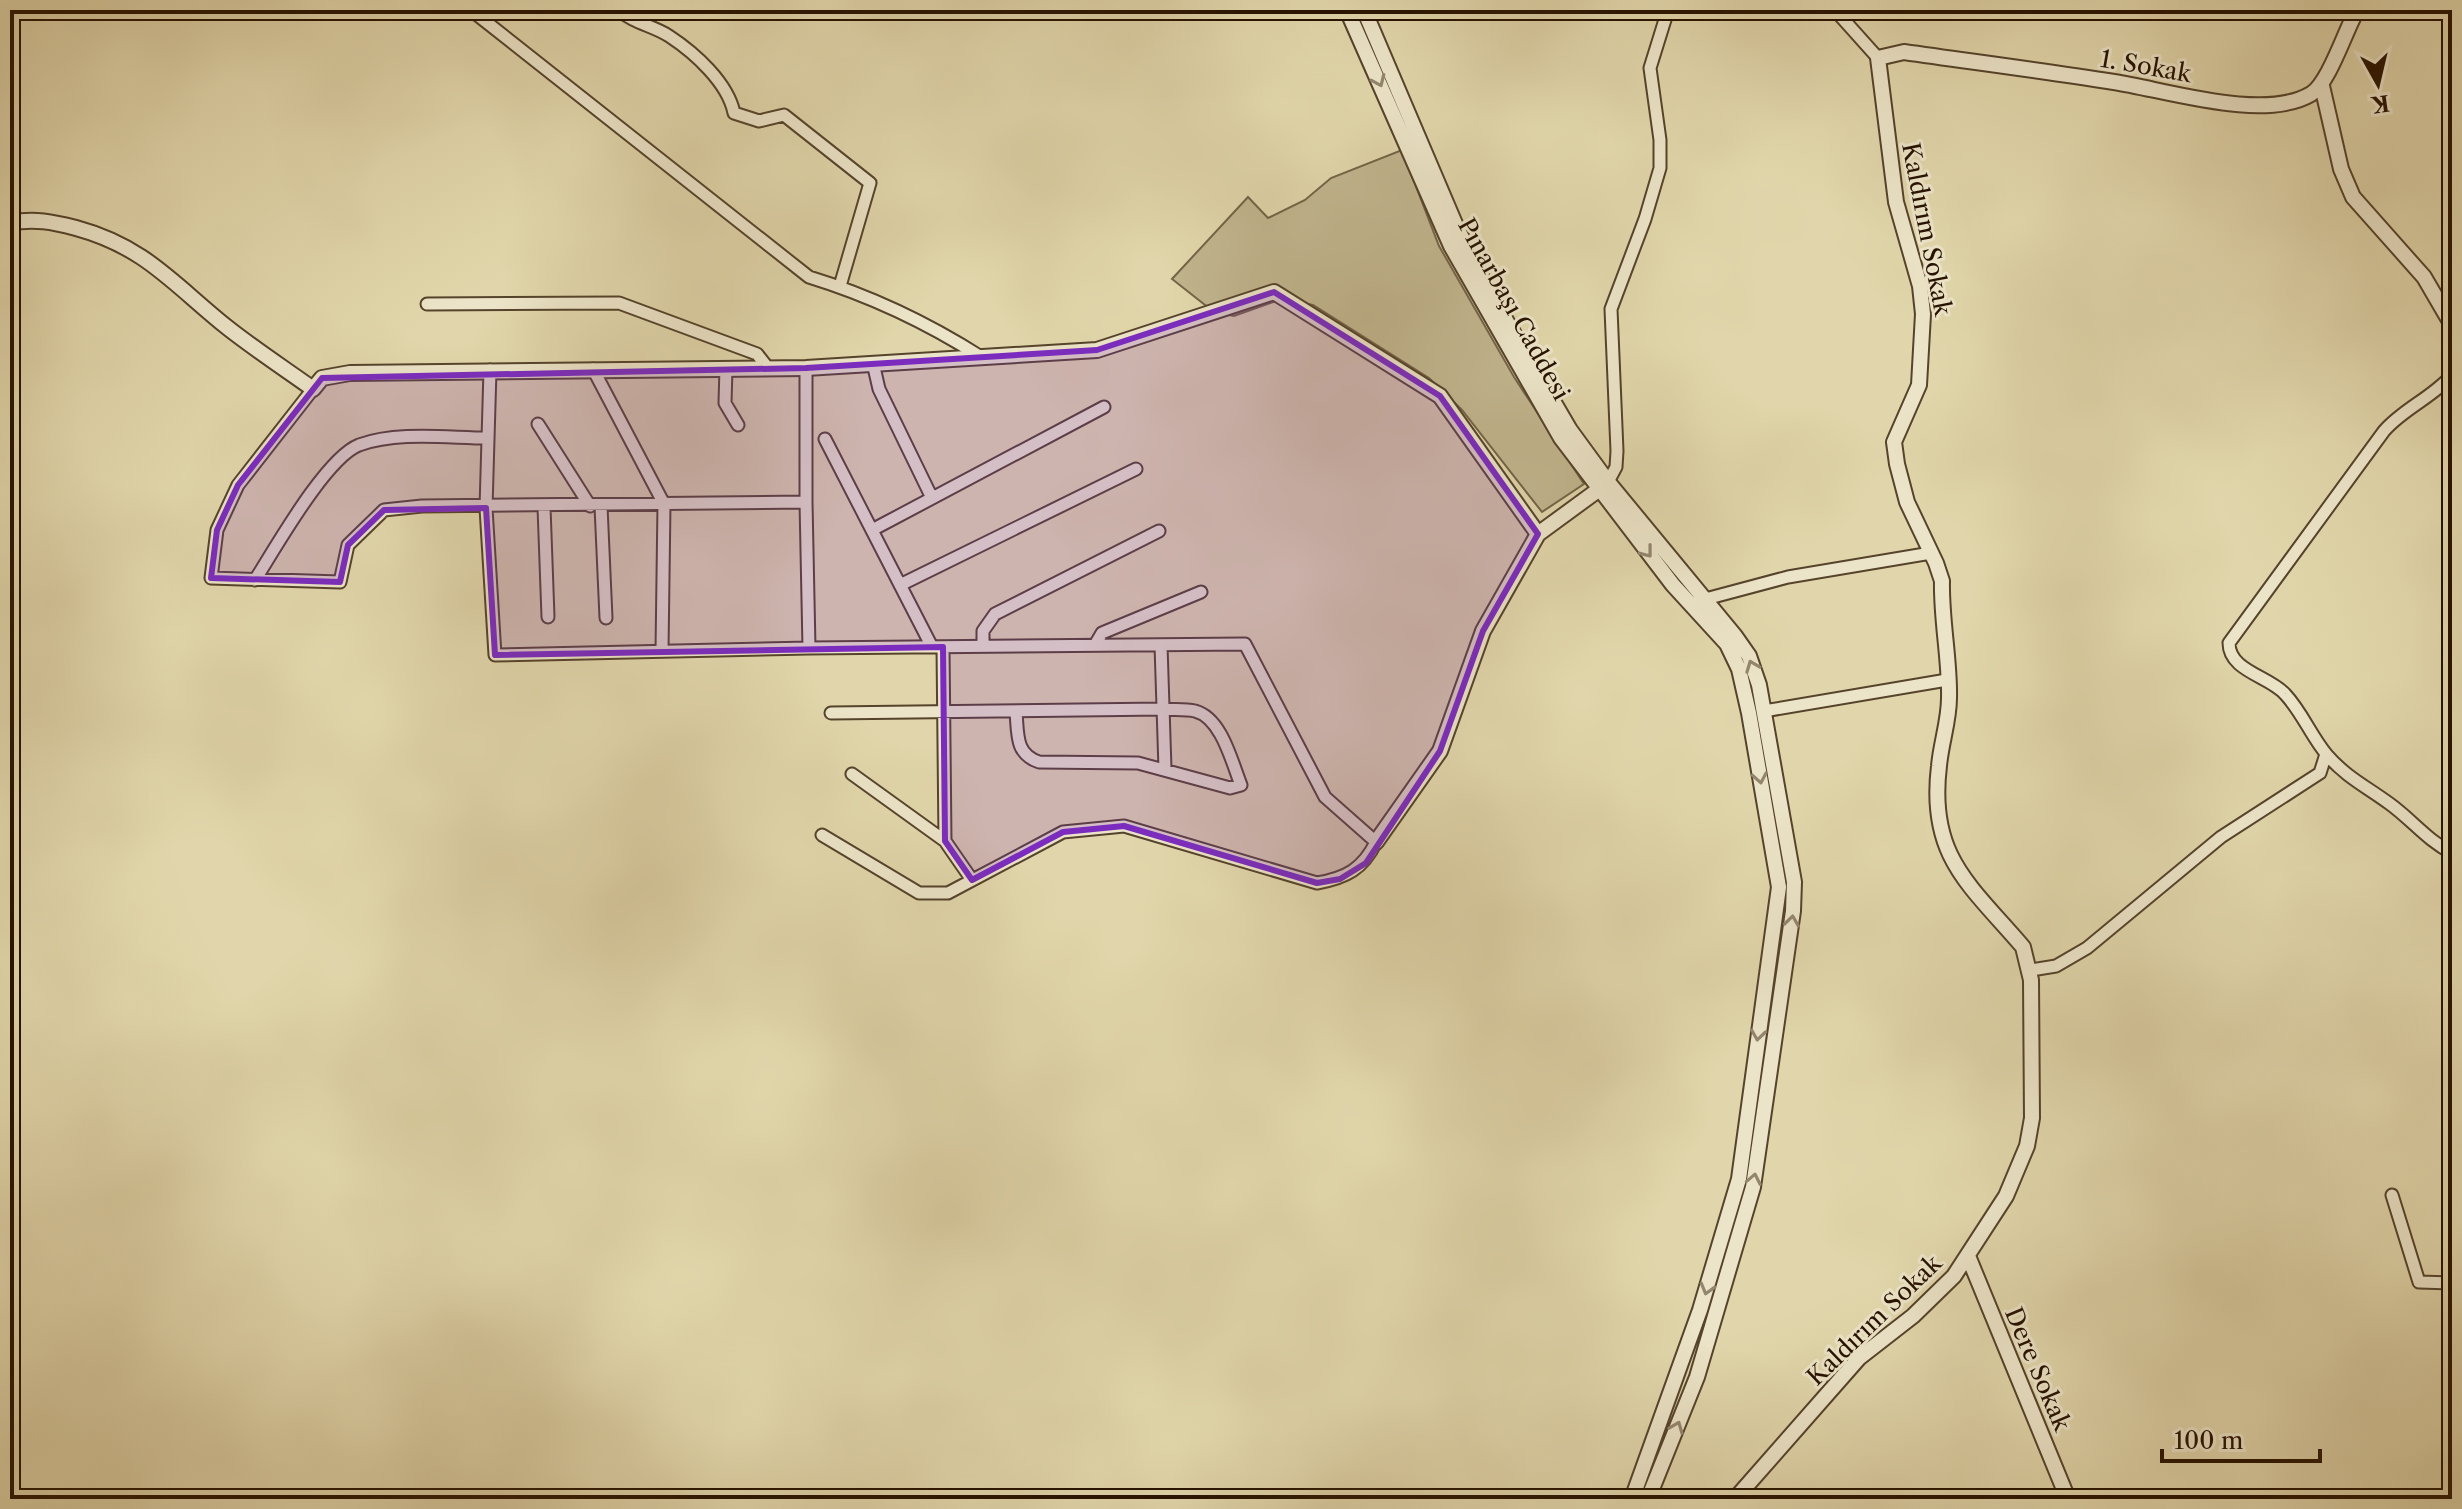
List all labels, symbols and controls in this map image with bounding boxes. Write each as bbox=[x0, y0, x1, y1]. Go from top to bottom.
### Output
street label: 1. Sokak bbox=[2098, 44, 2195, 88]
north arrow bbox=[2338, 44, 2418, 124]
one-way arrow bbox=[1369, 73, 1385, 87]
text: K bbox=[2369, 89, 2391, 118]
street label: Kaldırım Sokak bbox=[1896, 140, 1958, 319]
street label: Pınarbaşı Caddesi bbox=[1452, 213, 1576, 405]
one-way arrow bbox=[1638, 543, 1652, 558]
one-way arrow bbox=[1745, 660, 1762, 674]
one-way arrow bbox=[1751, 771, 1768, 784]
one-way arrow bbox=[1783, 915, 1800, 928]
one-way arrow bbox=[1750, 1028, 1767, 1041]
one-way arrow bbox=[1744, 1172, 1761, 1185]
street label: Kaldırım Sokak bbox=[1801, 1248, 1948, 1391]
one-way arrow bbox=[1700, 1281, 1716, 1295]
street label: Dere Sokak bbox=[1999, 1303, 2077, 1436]
scale bar bbox=[2162, 1413, 2320, 1463]
one-way arrow bbox=[1667, 1421, 1684, 1435]
text: 100 m bbox=[2174, 1426, 2243, 1455]

